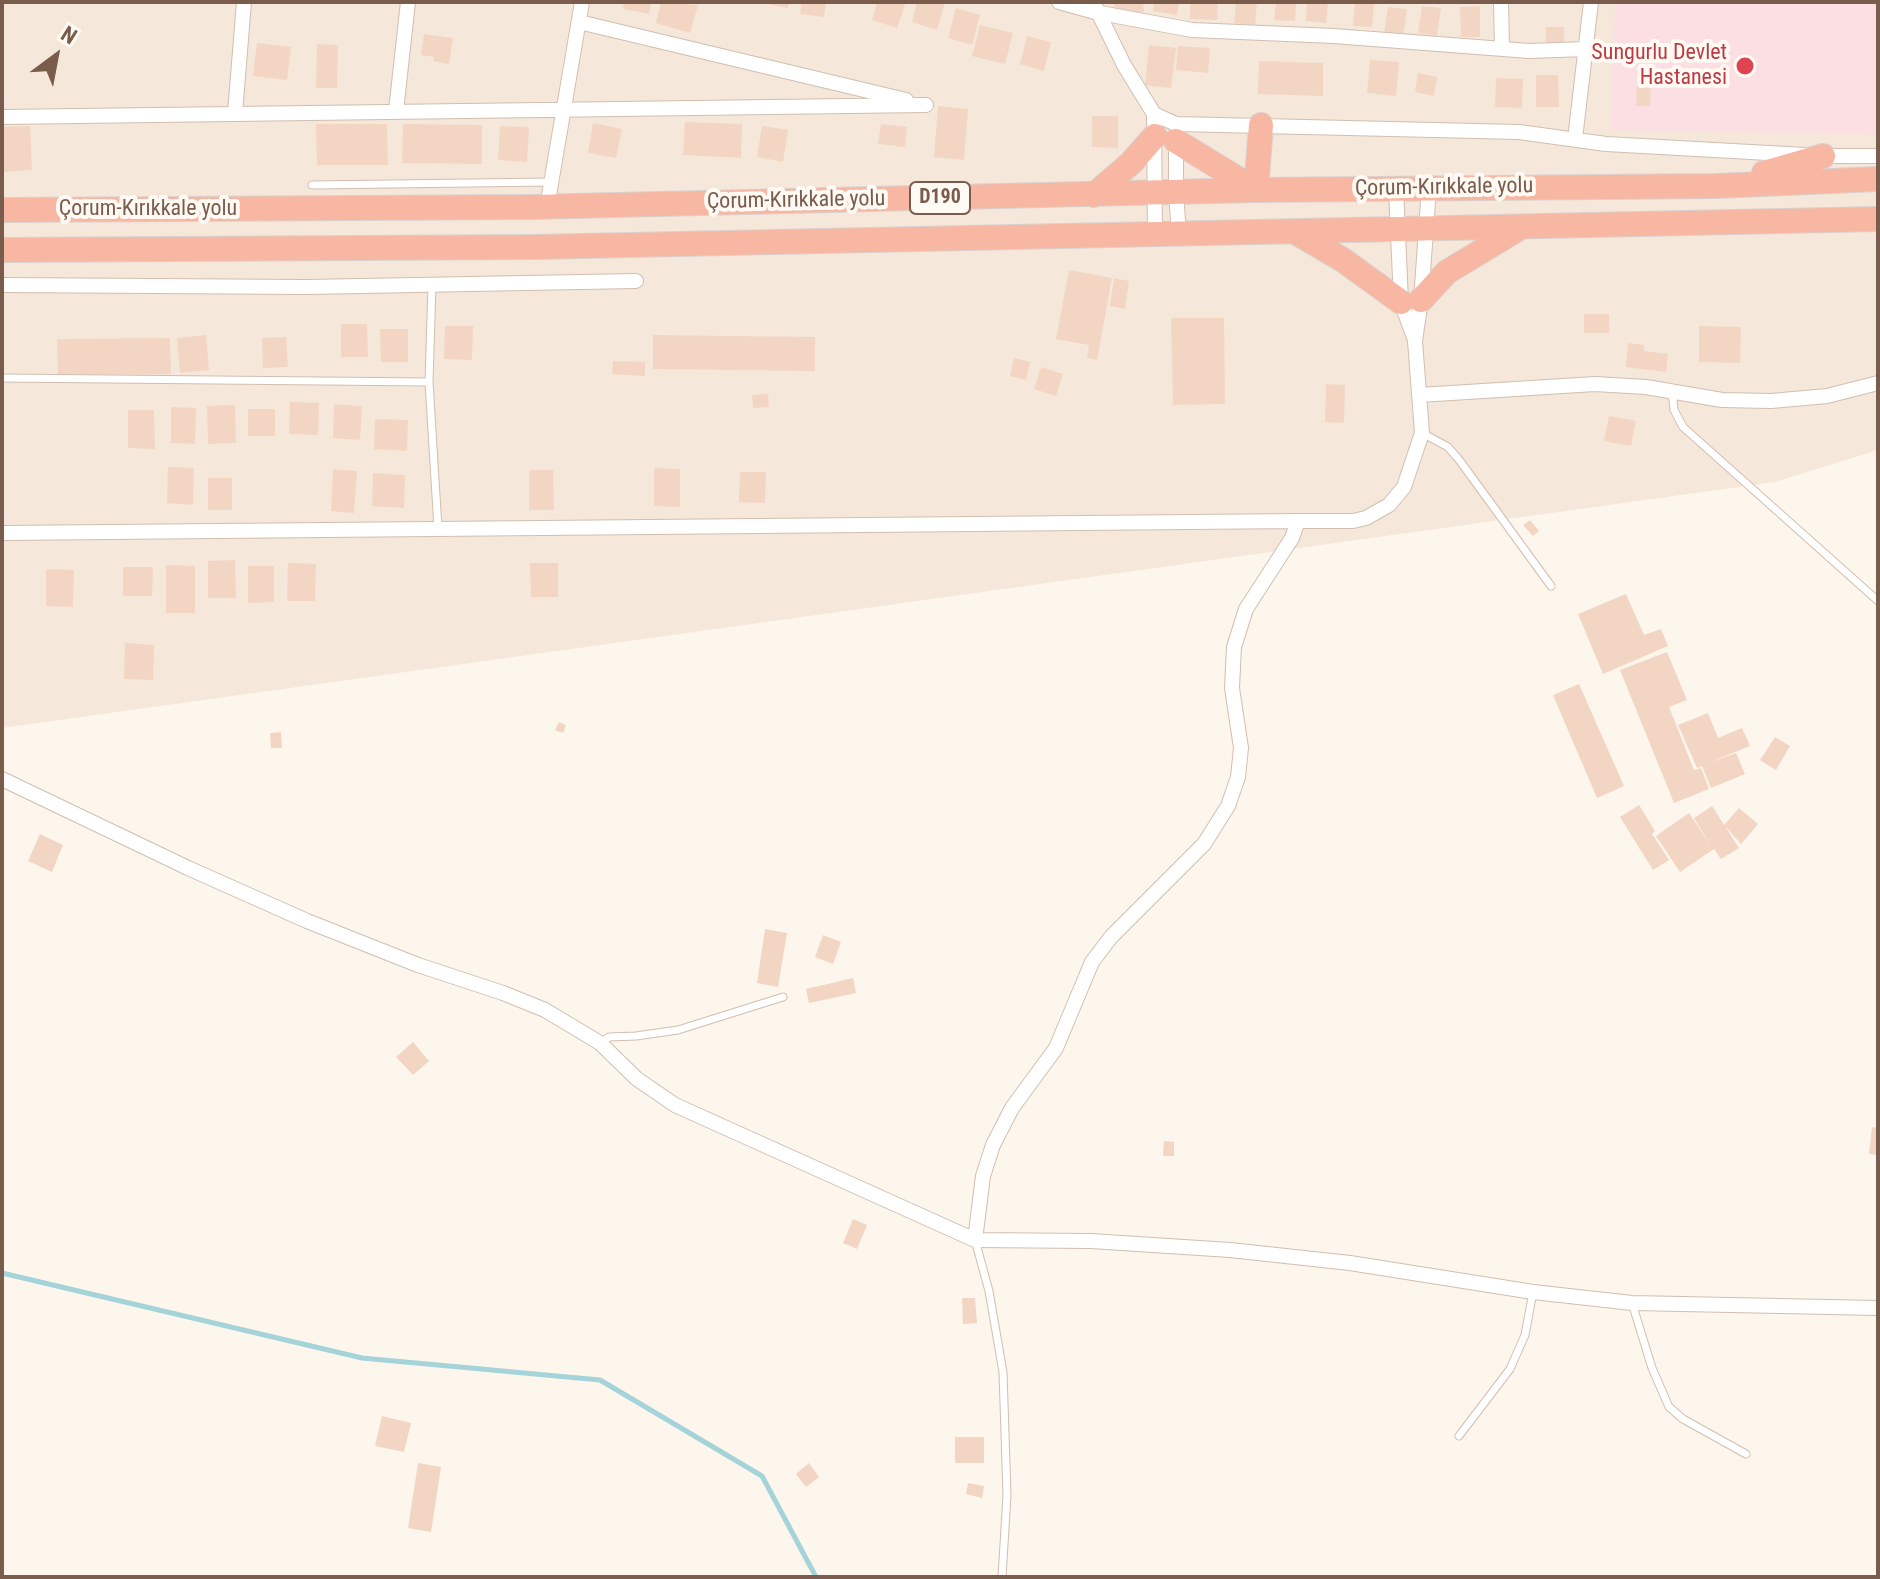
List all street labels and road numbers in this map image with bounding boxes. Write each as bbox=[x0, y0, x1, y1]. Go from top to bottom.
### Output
street label: Çorum-Kırıkkale yolu bbox=[1355, 173, 1533, 203]
road number: D190 bbox=[910, 182, 970, 214]
street label: Çorum-Kırıkkale yolu bbox=[707, 186, 885, 216]
street label: Çorum-Kırıkkale yolu bbox=[59, 196, 237, 222]

